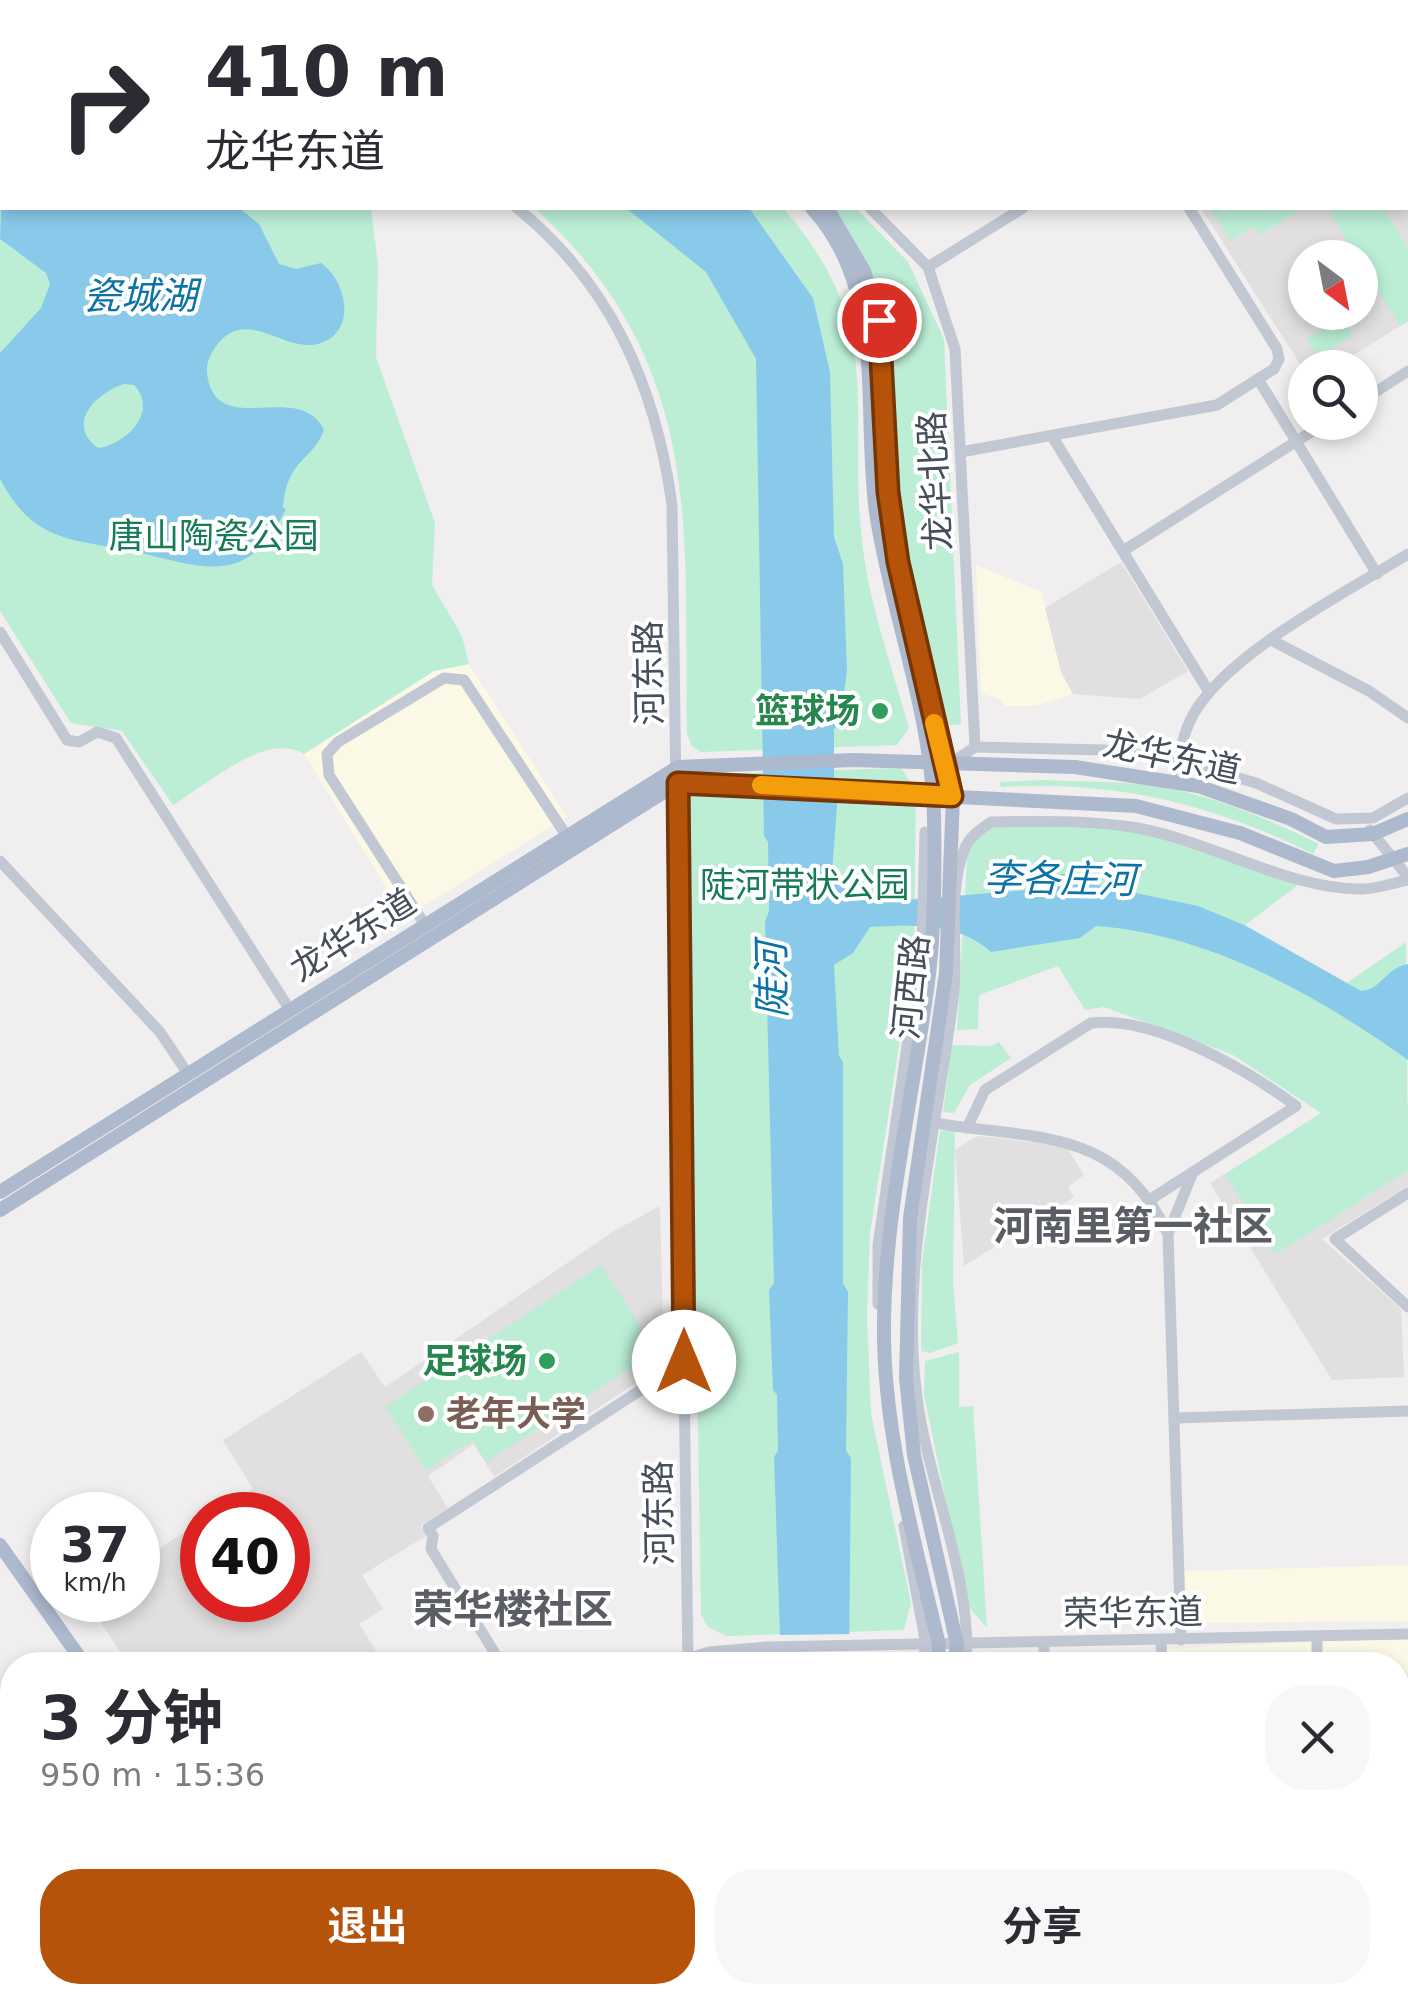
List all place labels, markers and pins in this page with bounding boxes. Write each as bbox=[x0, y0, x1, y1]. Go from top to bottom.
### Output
pin bbox=[837, 278, 922, 363]
place label: 篮球场 bbox=[755, 691, 860, 731]
marker: 篮球场 bbox=[869, 700, 891, 722]
place label: 足球场 bbox=[422, 1341, 527, 1381]
marker: 足球场 bbox=[536, 1350, 558, 1372]
place label: 老年大学 bbox=[446, 1394, 586, 1434]
marker: 老年大学 bbox=[415, 1403, 437, 1425]

